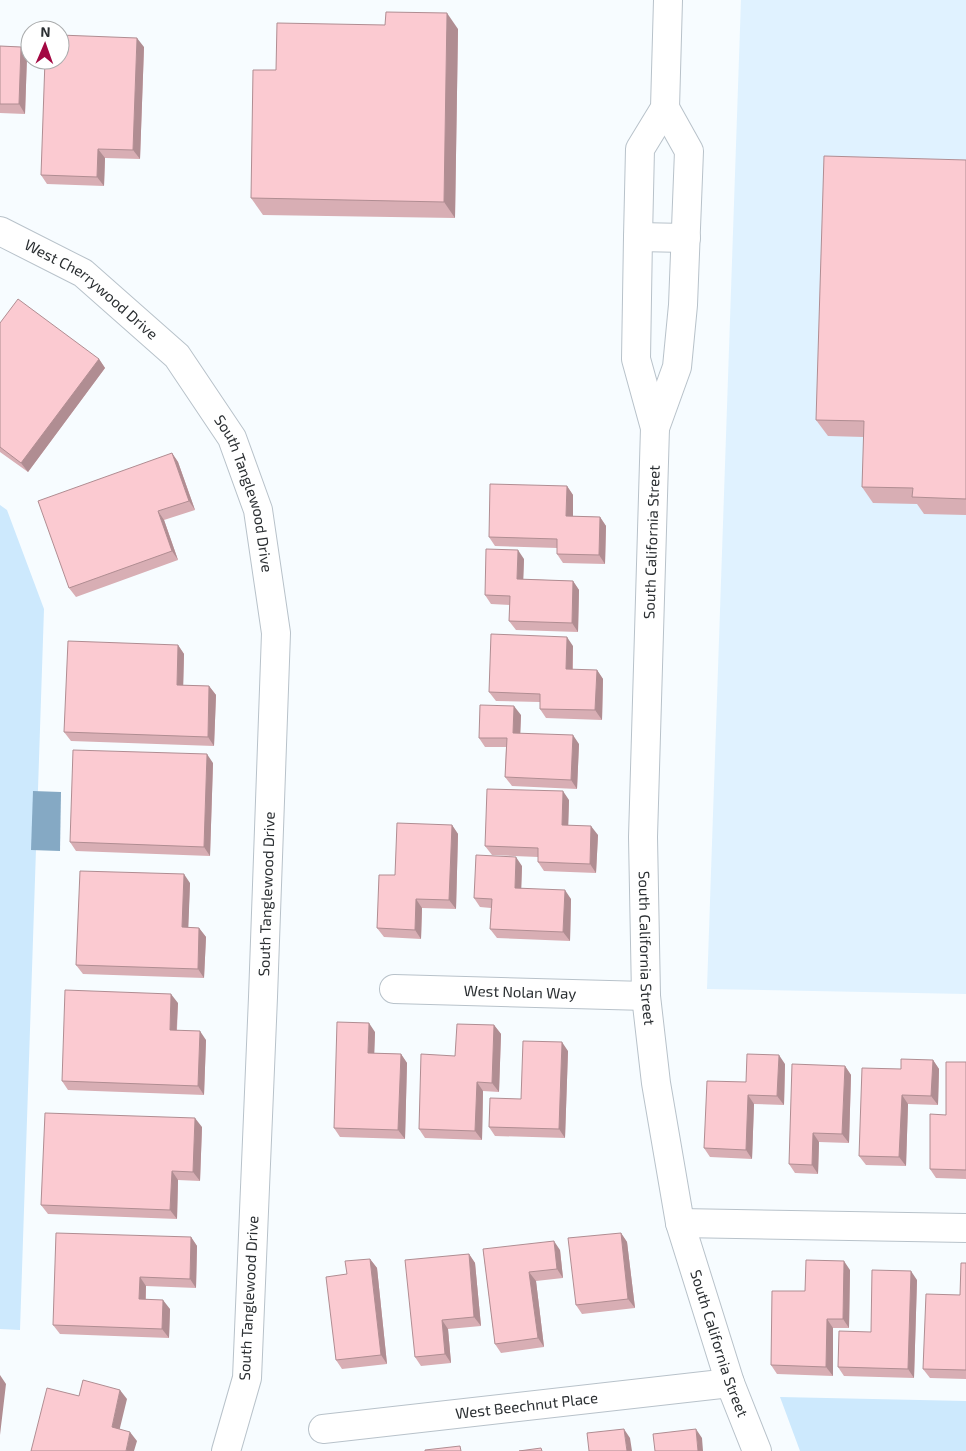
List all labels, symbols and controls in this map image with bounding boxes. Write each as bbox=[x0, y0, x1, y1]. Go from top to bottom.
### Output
north arrow bbox=[20, 20, 70, 70]
text: N bbox=[40, 23, 51, 40]
street label: West Cherrywood Drive bbox=[22, 235, 162, 343]
street label: South Tanglewood Drive bbox=[211, 411, 277, 573]
street label: South California Street bbox=[639, 464, 663, 619]
street label: South Tanglewood Drive bbox=[254, 811, 278, 977]
street label: South California Street bbox=[636, 871, 659, 1026]
street label: West Nolan Way bbox=[463, 981, 577, 1002]
street label: South Tanglewood Drive bbox=[235, 1215, 261, 1381]
street label: South California Street bbox=[687, 1267, 753, 1420]
street label: West Beechnut Place bbox=[454, 1388, 599, 1422]

